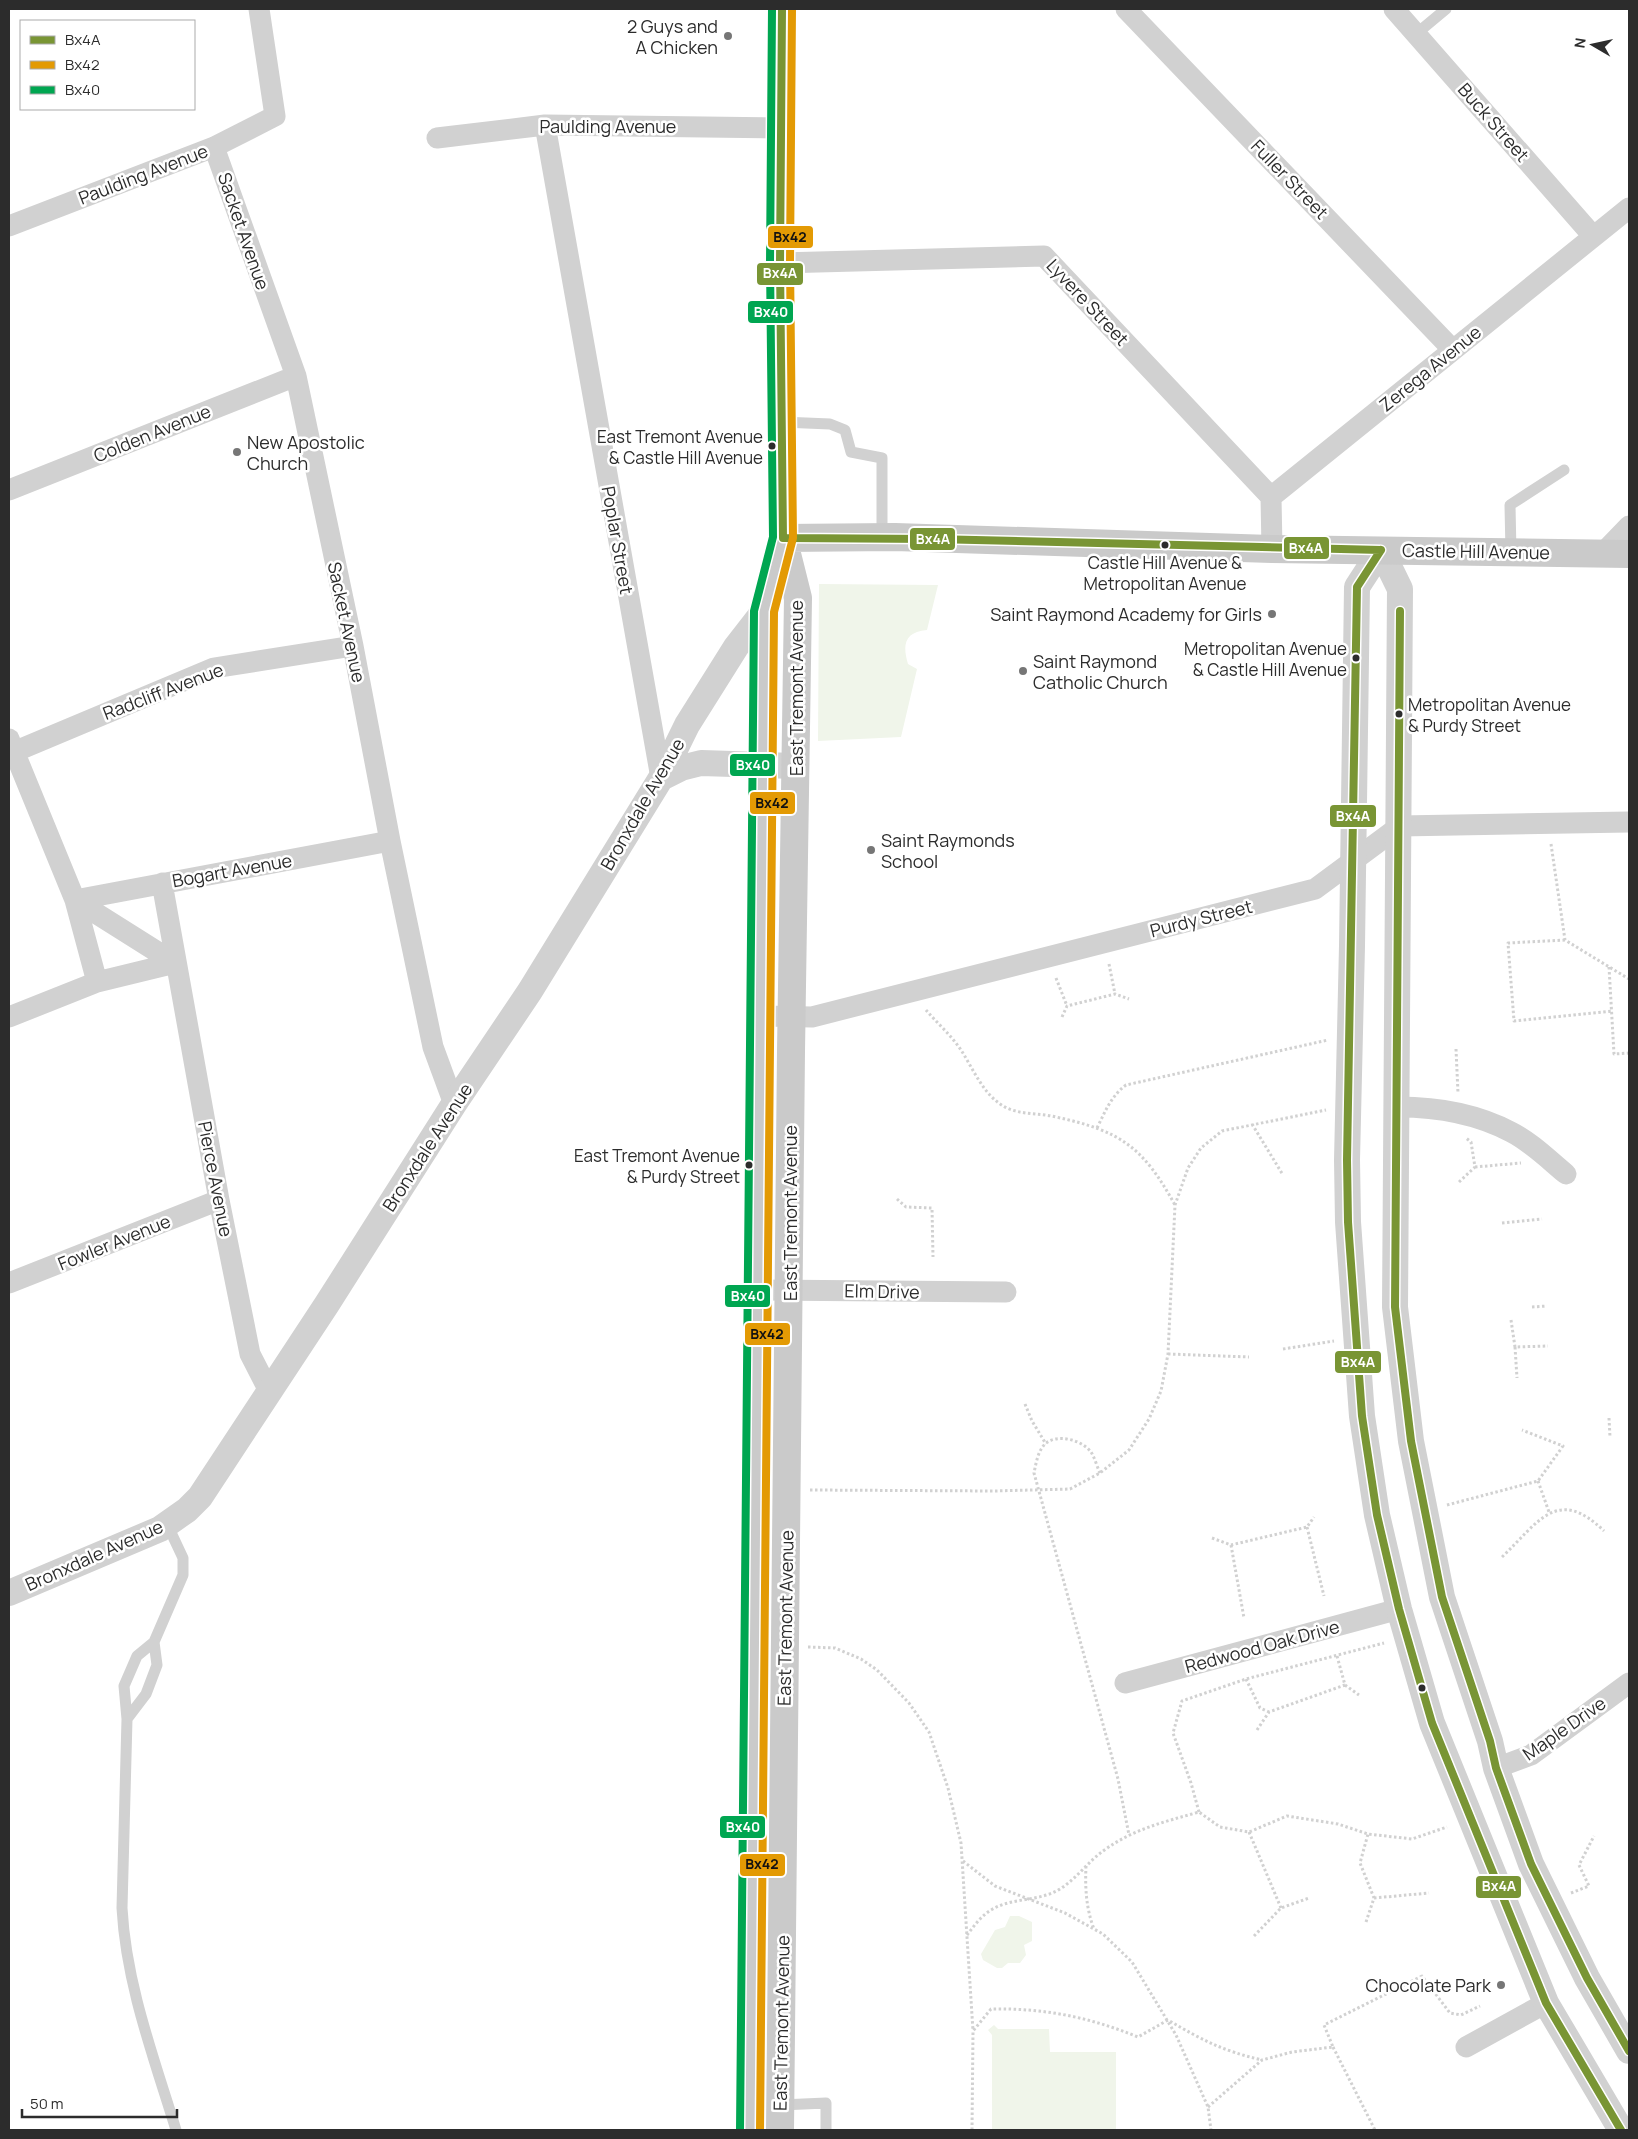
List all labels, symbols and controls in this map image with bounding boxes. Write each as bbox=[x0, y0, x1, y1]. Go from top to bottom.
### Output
place label: 2 Guys and A Chicken bbox=[627, 14, 718, 59]
legend bbox=[20, 20, 195, 110]
north arrow bbox=[1568, 20, 1618, 70]
text: Bx4A bbox=[65, 29, 101, 50]
marker: 2 Guys and A Chicken bbox=[722, 30, 734, 42]
text: N bbox=[1569, 36, 1590, 49]
text: Bx42 bbox=[65, 54, 100, 75]
street label: Buck Street bbox=[1453, 77, 1535, 167]
text: Bx40 bbox=[65, 79, 100, 100]
street label: Paulding Avenue bbox=[540, 114, 676, 138]
street label: Fuller Street bbox=[1246, 134, 1334, 224]
street label: Paulding Avenue bbox=[75, 138, 211, 210]
street label: Sacket Avenue bbox=[213, 169, 275, 293]
line badge: Bx42 bbox=[767, 225, 814, 249]
text: Bx42 bbox=[773, 227, 807, 246]
street label: Lyvere Street bbox=[1042, 253, 1134, 351]
line badge: Bx4A bbox=[756, 262, 804, 286]
text: Bx4A bbox=[763, 263, 798, 282]
line badge: Bx40 bbox=[747, 300, 794, 324]
text: Bx40 bbox=[754, 302, 788, 321]
street label: Zerega Avenue bbox=[1374, 320, 1486, 416]
street label: Colden Avenue bbox=[90, 399, 214, 467]
place label: East Tremont Avenue & Castle Hill Avenue bbox=[597, 425, 763, 469]
place label: New Apostolic Church bbox=[247, 430, 365, 475]
marker: East Tremont Avenue & Castle Hill Avenue bbox=[767, 441, 777, 451]
marker: New Apostolic Church bbox=[231, 446, 243, 458]
street label: Poplar Street bbox=[597, 484, 639, 596]
line badge: Bx4A bbox=[909, 527, 956, 551]
text: Bx4A bbox=[916, 529, 951, 548]
line badge: Bx4A bbox=[1283, 536, 1330, 560]
text: Bx4A bbox=[1289, 538, 1324, 557]
street label: Castle Hill Avenue bbox=[1402, 538, 1550, 564]
marker: Castle Hill Avenue & Metropolitan Avenue bbox=[1160, 540, 1170, 550]
place label: Castle Hill Avenue & Metropolitan Avenue bbox=[1083, 551, 1247, 595]
street label: Sacket Avenue bbox=[323, 559, 371, 685]
street label: East Tremont Avenue bbox=[784, 600, 808, 776]
place label: Saint Raymond Academy for Girls bbox=[990, 602, 1262, 626]
marker: Saint Raymond Academy for Girls bbox=[1266, 608, 1278, 620]
place label: Metropolitan Avenue & Castle Hill Avenue bbox=[1184, 637, 1347, 681]
place label: Saint Raymond Catholic Church bbox=[1033, 649, 1168, 694]
marker: Metropolitan Avenue & Castle Hill Avenue bbox=[1351, 653, 1361, 663]
street label: Radcliff Avenue bbox=[99, 657, 227, 725]
marker: Saint Raymond Catholic Church bbox=[1017, 665, 1029, 677]
place label: Metropolitan Avenue & Purdy Street bbox=[1408, 693, 1571, 737]
marker: Metropolitan Avenue & Purdy Street bbox=[1394, 709, 1404, 719]
street label: Bronxdale Avenue bbox=[595, 734, 689, 874]
line badge: Bx40 bbox=[729, 753, 776, 777]
text: Bx40 bbox=[736, 755, 770, 774]
line badge: Bx42 bbox=[749, 791, 796, 815]
text: Bx42 bbox=[755, 793, 789, 812]
line badge: Bx4A bbox=[1329, 804, 1377, 828]
text: Bx4A bbox=[1336, 806, 1371, 825]
place label: Saint Raymonds School bbox=[881, 828, 1015, 873]
marker: Saint Raymonds School bbox=[865, 844, 877, 856]
street label: Bogart Avenue bbox=[170, 848, 294, 892]
street label: Purdy Street bbox=[1147, 894, 1255, 942]
street label: Bronxdale Avenue bbox=[377, 1078, 477, 1216]
street label: Pierce Avenue bbox=[193, 1119, 239, 1239]
street label: East Tremont Avenue bbox=[778, 1125, 802, 1301]
place label: East Tremont Avenue & Purdy Street bbox=[574, 1144, 740, 1188]
marker: East Tremont Avenue & Purdy Street bbox=[744, 1160, 754, 1170]
street label: Fowler Avenue bbox=[54, 1209, 174, 1275]
street label: Elm Drive bbox=[844, 1278, 920, 1304]
line badge: Bx40 bbox=[724, 1284, 771, 1308]
text: Bx40 bbox=[731, 1286, 765, 1305]
line badge: Bx42 bbox=[744, 1322, 791, 1346]
text: Bx42 bbox=[750, 1324, 784, 1343]
line badge: Bx4A bbox=[1334, 1350, 1382, 1374]
text: Bx4A bbox=[1341, 1352, 1376, 1371]
street label: Bronxdale Avenue bbox=[21, 1514, 167, 1596]
street label: East Tremont Avenue bbox=[771, 1530, 799, 1706]
street label: Redwood Oak Drive bbox=[1182, 1614, 1342, 1678]
unlabelled marker bbox=[1417, 1683, 1427, 1693]
street label: Maple Drive bbox=[1518, 1691, 1610, 1765]
line badge: Bx40 bbox=[719, 1815, 766, 1839]
text: Bx40 bbox=[726, 1817, 760, 1836]
line badge: Bx42 bbox=[739, 1853, 786, 1877]
text: Bx42 bbox=[745, 1854, 779, 1873]
line badge: Bx4A bbox=[1475, 1875, 1522, 1899]
text: Bx4A bbox=[1482, 1876, 1517, 1895]
street label: East Tremont Avenue bbox=[767, 1935, 795, 2111]
place label: Chocolate Park bbox=[1365, 1973, 1492, 1997]
marker: Chocolate Park bbox=[1495, 1979, 1507, 1991]
scale bar bbox=[22, 2086, 178, 2118]
text: 50 m bbox=[30, 2093, 64, 2114]

